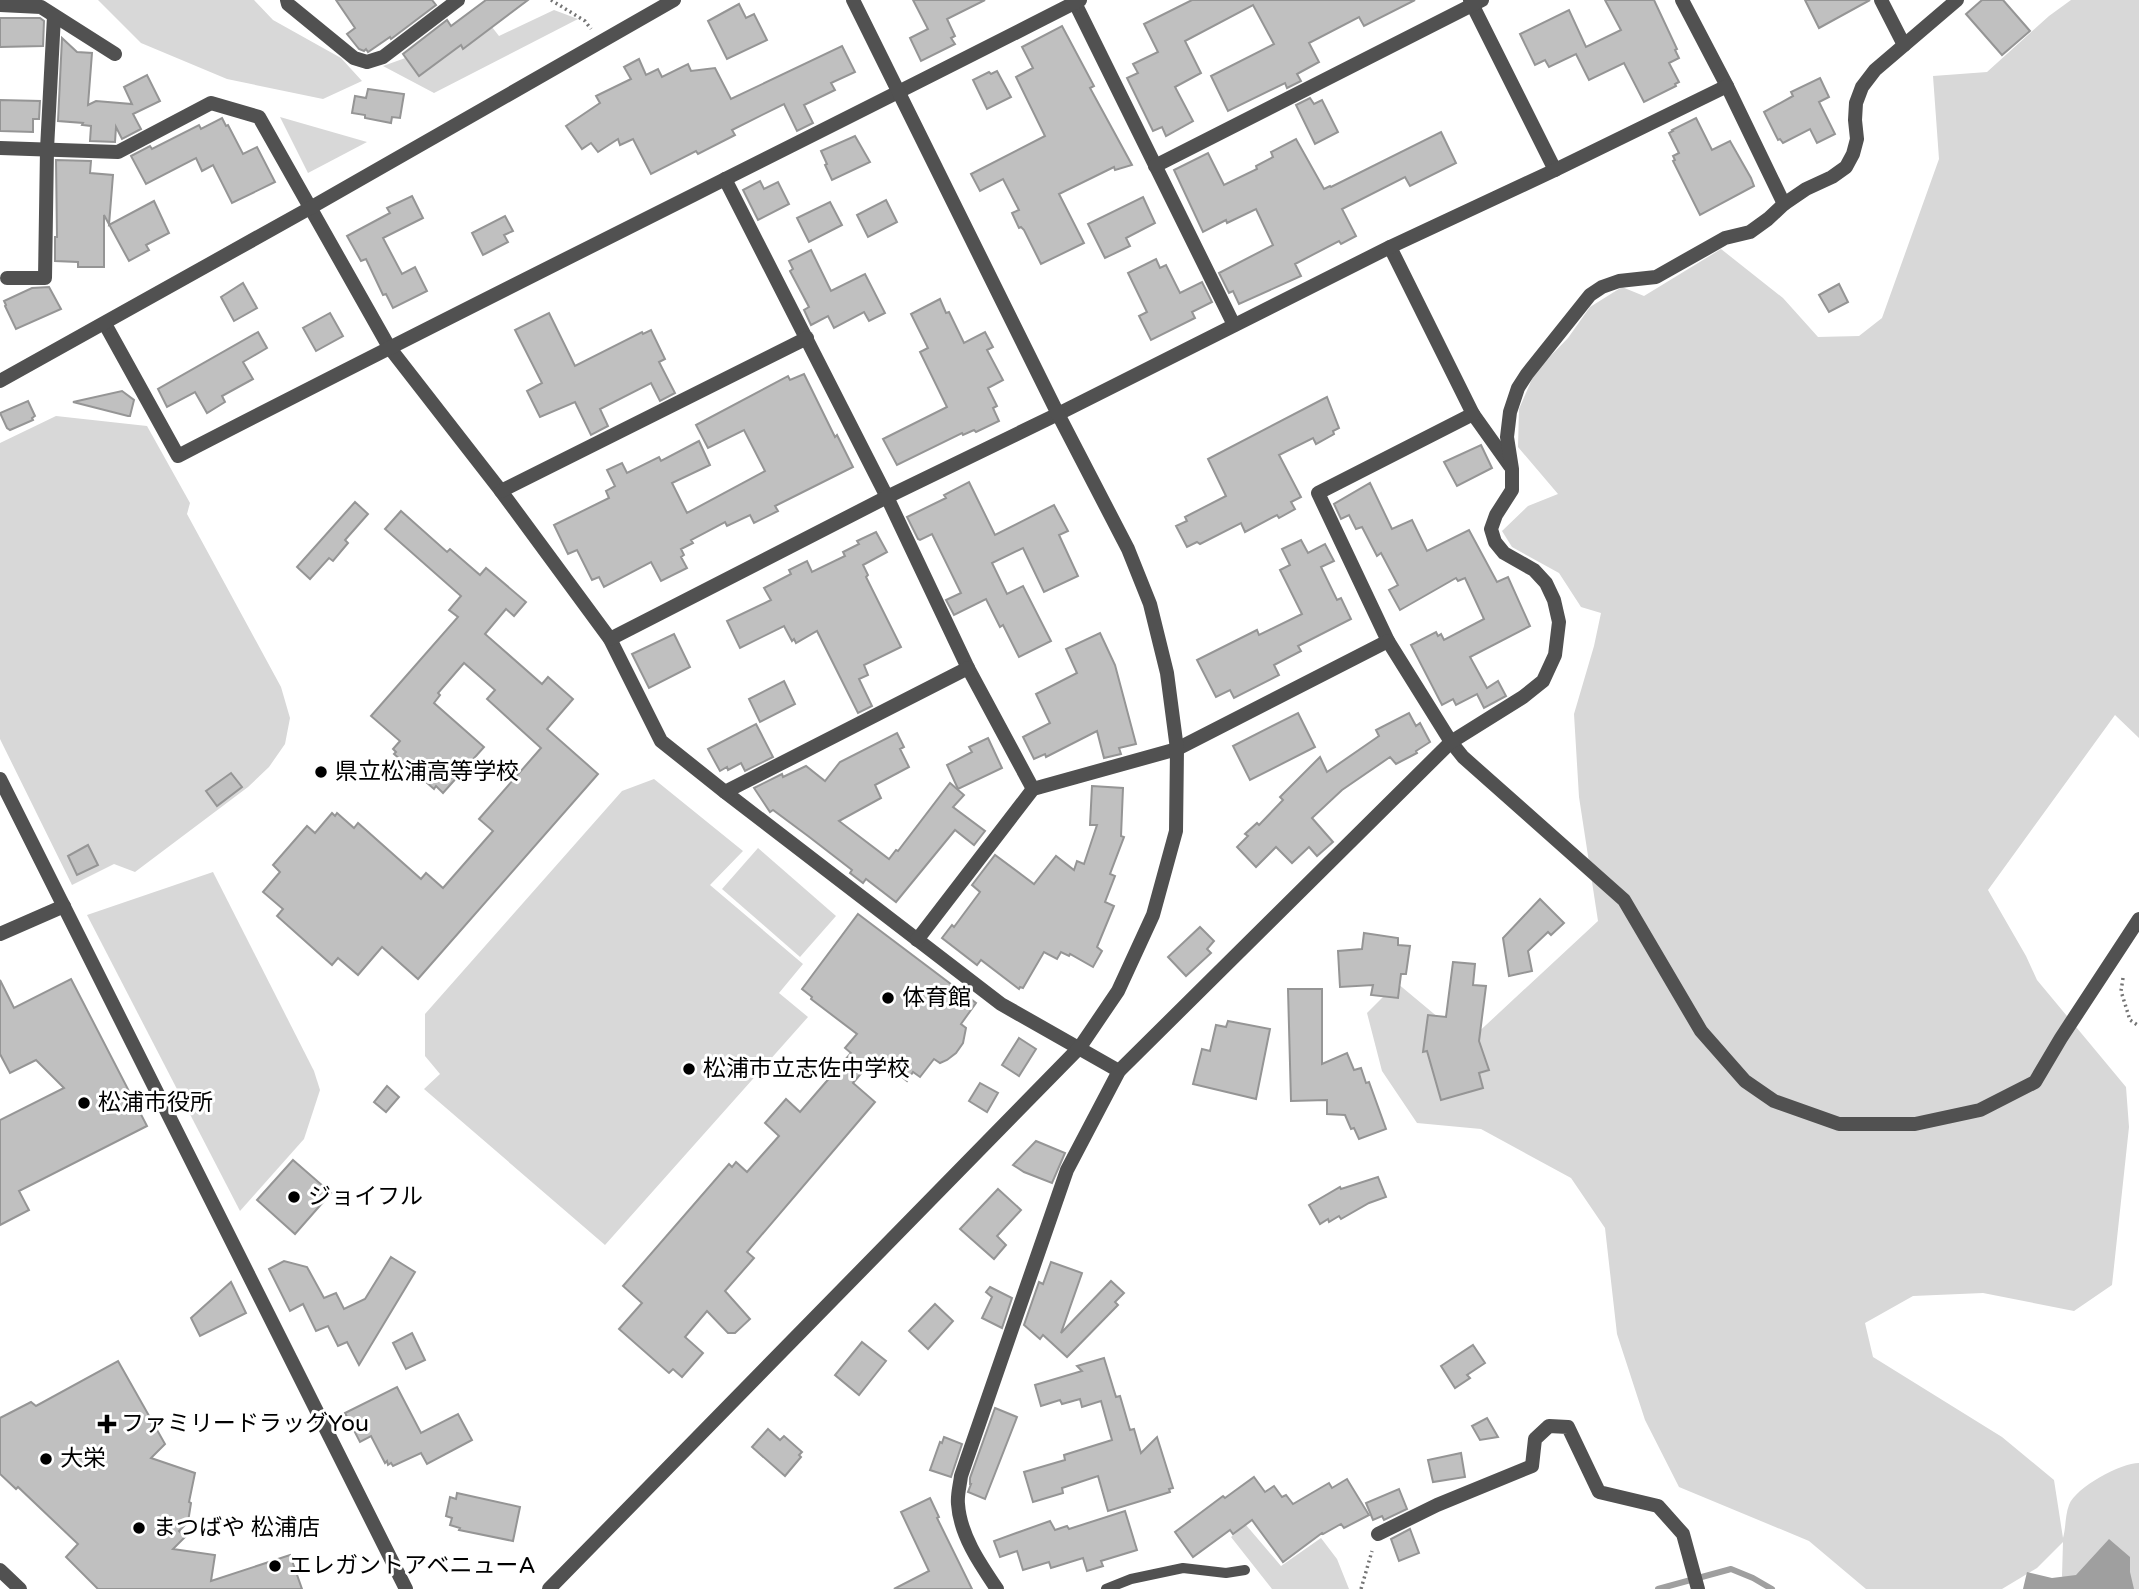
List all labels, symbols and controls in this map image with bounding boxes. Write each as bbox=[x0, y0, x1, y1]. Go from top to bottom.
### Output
place label: 県立松浦高等学校 bbox=[335, 758, 519, 786]
marker: 県立松浦高等学校 bbox=[313, 764, 329, 780]
place label: 体育館 bbox=[902, 984, 971, 1012]
marker: 体育館 bbox=[880, 990, 896, 1006]
place label: 松浦市立志佐中学校 bbox=[703, 1055, 910, 1083]
marker: 松浦市立志佐中学校 bbox=[681, 1061, 697, 1077]
place label: 松浦市役所 bbox=[98, 1089, 213, 1117]
marker: 松浦市役所 bbox=[76, 1095, 92, 1111]
place label: ジョイフル bbox=[308, 1183, 423, 1211]
marker: ジョイフル bbox=[286, 1189, 302, 1205]
place label: ファミリードラッグYou bbox=[121, 1410, 369, 1438]
marker: ファミリードラッグYou bbox=[99, 1416, 115, 1432]
place label: 大栄 bbox=[60, 1445, 106, 1473]
marker: 大栄 bbox=[38, 1451, 54, 1467]
place label: まつばや 松浦店 bbox=[153, 1514, 320, 1542]
marker: まつばや 松浦店 bbox=[131, 1520, 147, 1536]
place label: エレガントアベニューA bbox=[289, 1552, 536, 1580]
marker: エレガントアベニューA bbox=[267, 1558, 283, 1574]

